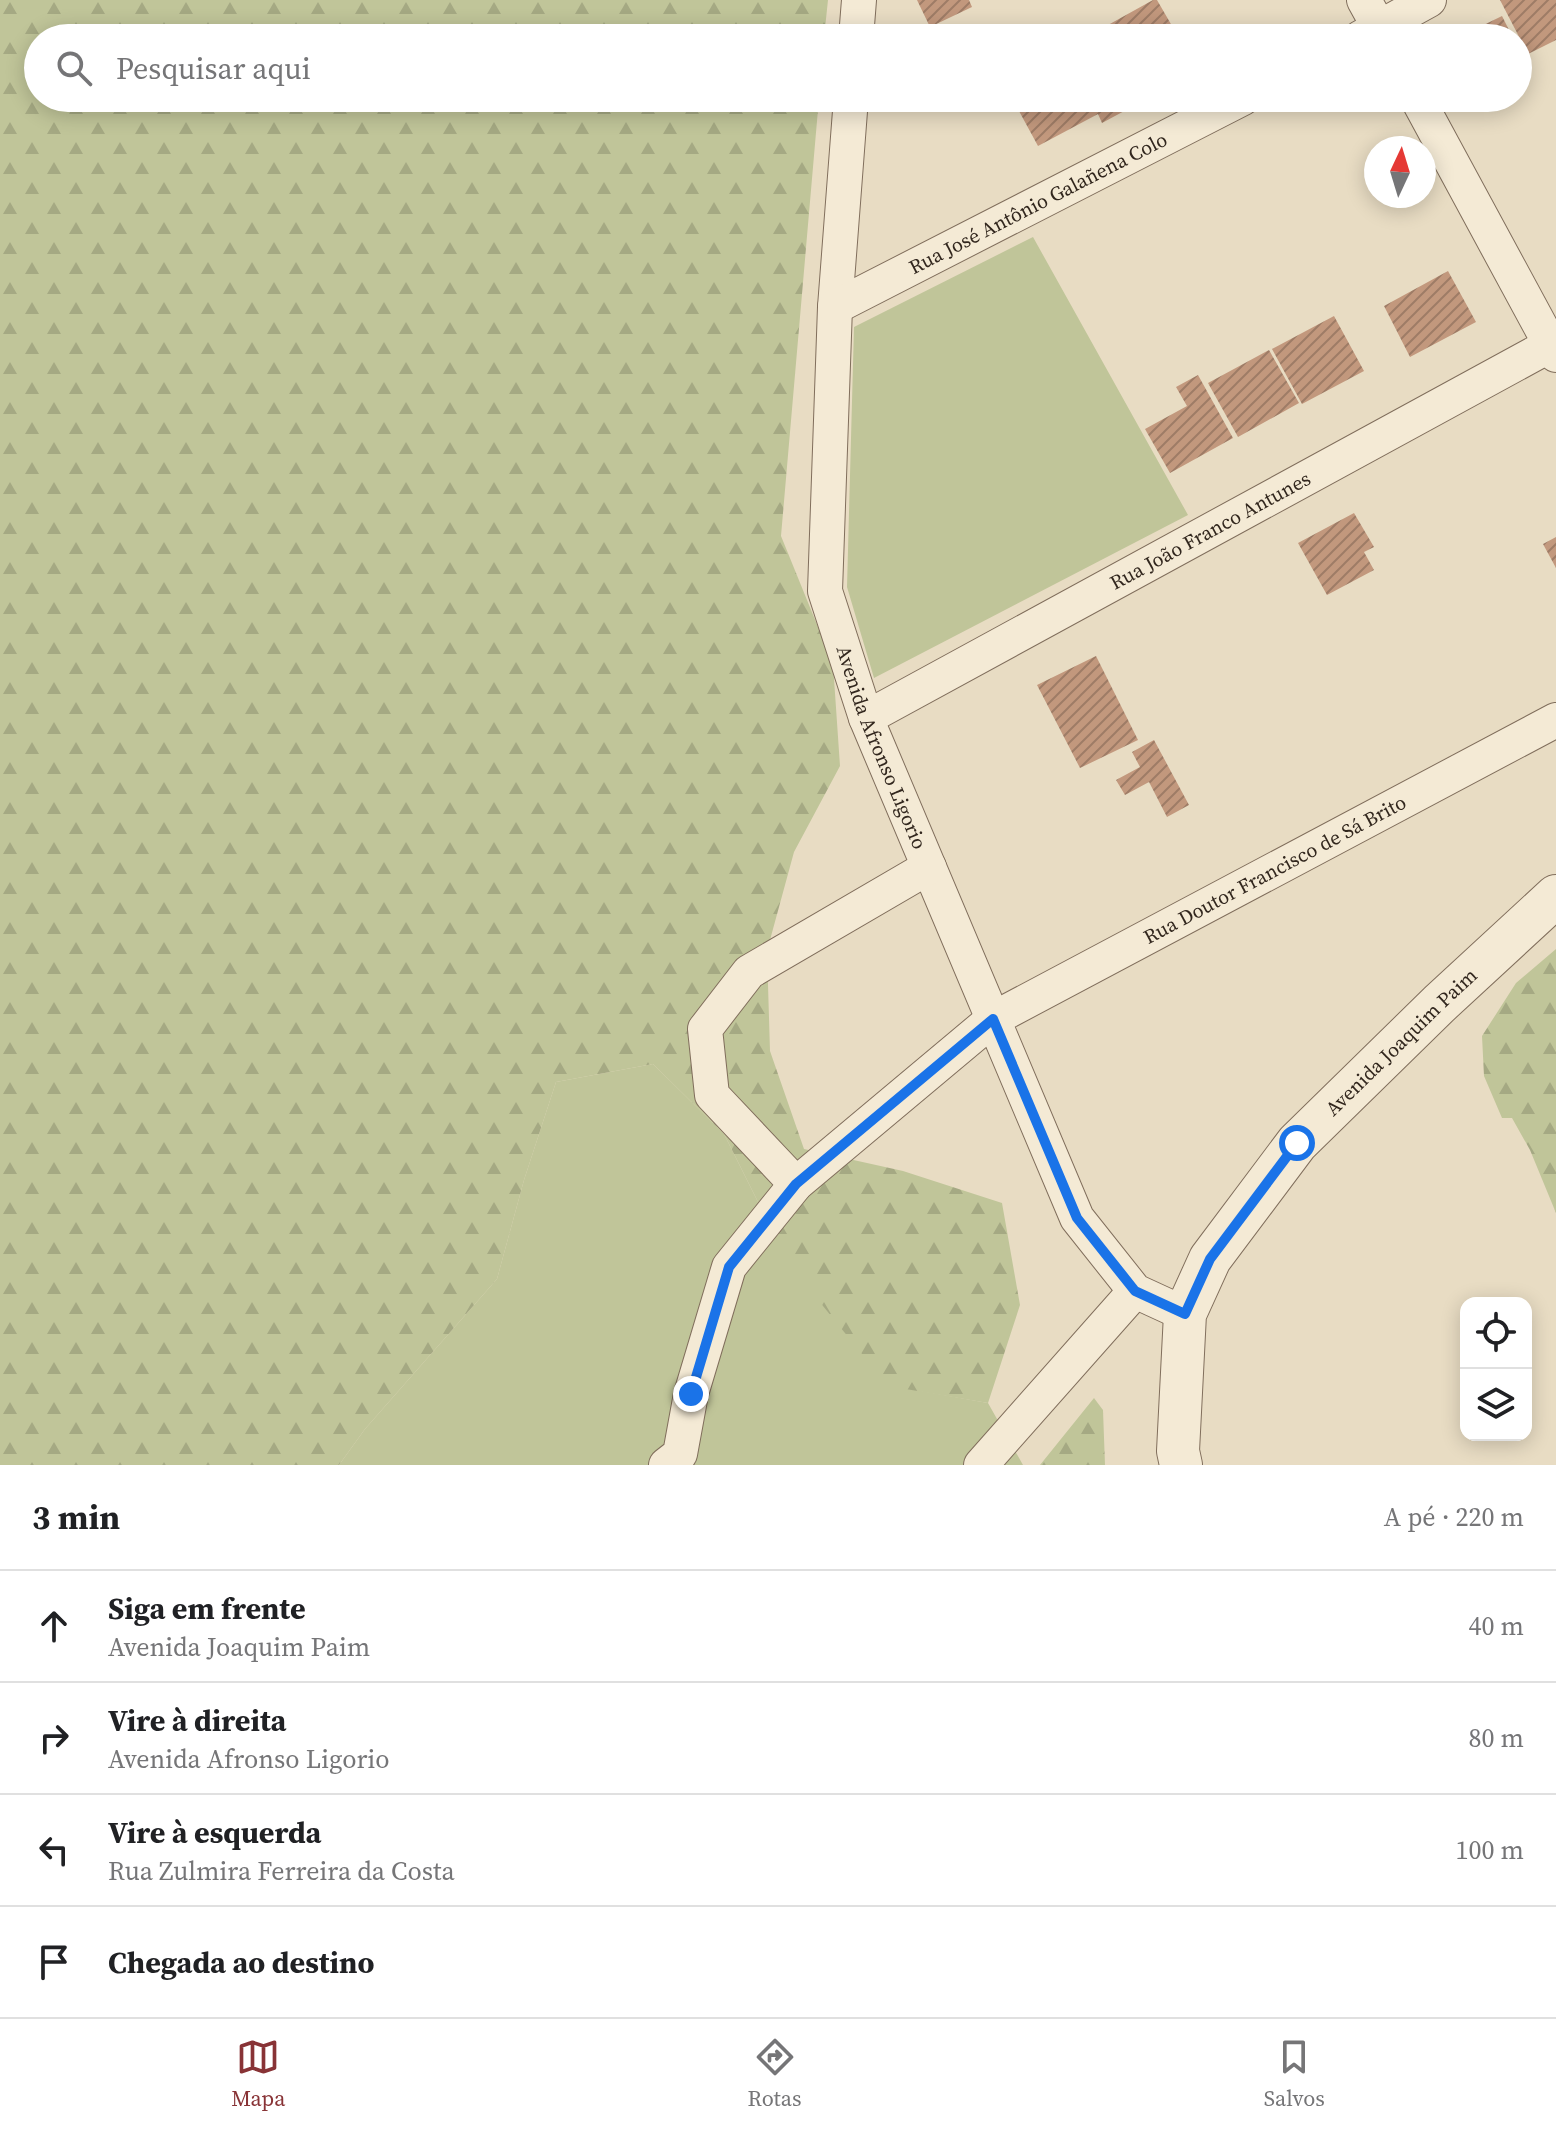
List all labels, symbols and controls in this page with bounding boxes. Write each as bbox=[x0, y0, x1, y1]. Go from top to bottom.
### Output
search box bbox=[24, 24, 1532, 112]
icon: search bbox=[52, 46, 96, 90]
text: Pesquisar aqui bbox=[116, 48, 311, 89]
street label: Rua José Antônio Galañena Colo bbox=[904, 125, 1172, 281]
north arrow bbox=[1364, 136, 1436, 208]
street label: Rua João Franco Antunes bbox=[1105, 464, 1316, 597]
street label: Avenida Afronso Ligorio bbox=[829, 642, 934, 853]
street label: Rua Doutor Francisco de Sá Brito bbox=[1138, 788, 1411, 951]
street label: Avenida Joaquim Paim bbox=[1319, 962, 1483, 1122]
route start bbox=[1279, 1125, 1315, 1161]
map controls bbox=[1460, 1297, 1532, 1441]
button: locate bbox=[1460, 1297, 1532, 1369]
button: layers bbox=[1460, 1369, 1532, 1441]
route end bbox=[673, 1376, 709, 1412]
text: 3 min bbox=[32, 1494, 120, 1540]
text: A pé · 220 m bbox=[1384, 1499, 1524, 1535]
text: Siga em frente bbox=[108, 1588, 306, 1629]
icon: ahead bbox=[32, 1604, 76, 1648]
text: 40 m bbox=[1469, 1608, 1524, 1644]
text: Avenida Joaquim Paim bbox=[108, 1629, 370, 1665]
text: Vire à direita bbox=[108, 1700, 287, 1741]
icon: right bbox=[32, 1716, 76, 1760]
text: 80 m bbox=[1469, 1720, 1524, 1756]
text: Avenida Afronso Ligorio bbox=[108, 1741, 389, 1777]
text: Vire à esquerda bbox=[108, 1812, 321, 1853]
icon: left bbox=[32, 1828, 76, 1872]
text: 100 m bbox=[1456, 1832, 1524, 1868]
text: Rua Zulmira Ferreira da Costa bbox=[108, 1853, 455, 1889]
icon: arrive bbox=[32, 1940, 76, 1984]
text: Chegada ao destino bbox=[108, 1942, 374, 1983]
tab: Mapa bbox=[231, 2035, 285, 2113]
tab: Rotas bbox=[748, 2035, 801, 2113]
tab: Salvos bbox=[1264, 2035, 1325, 2113]

